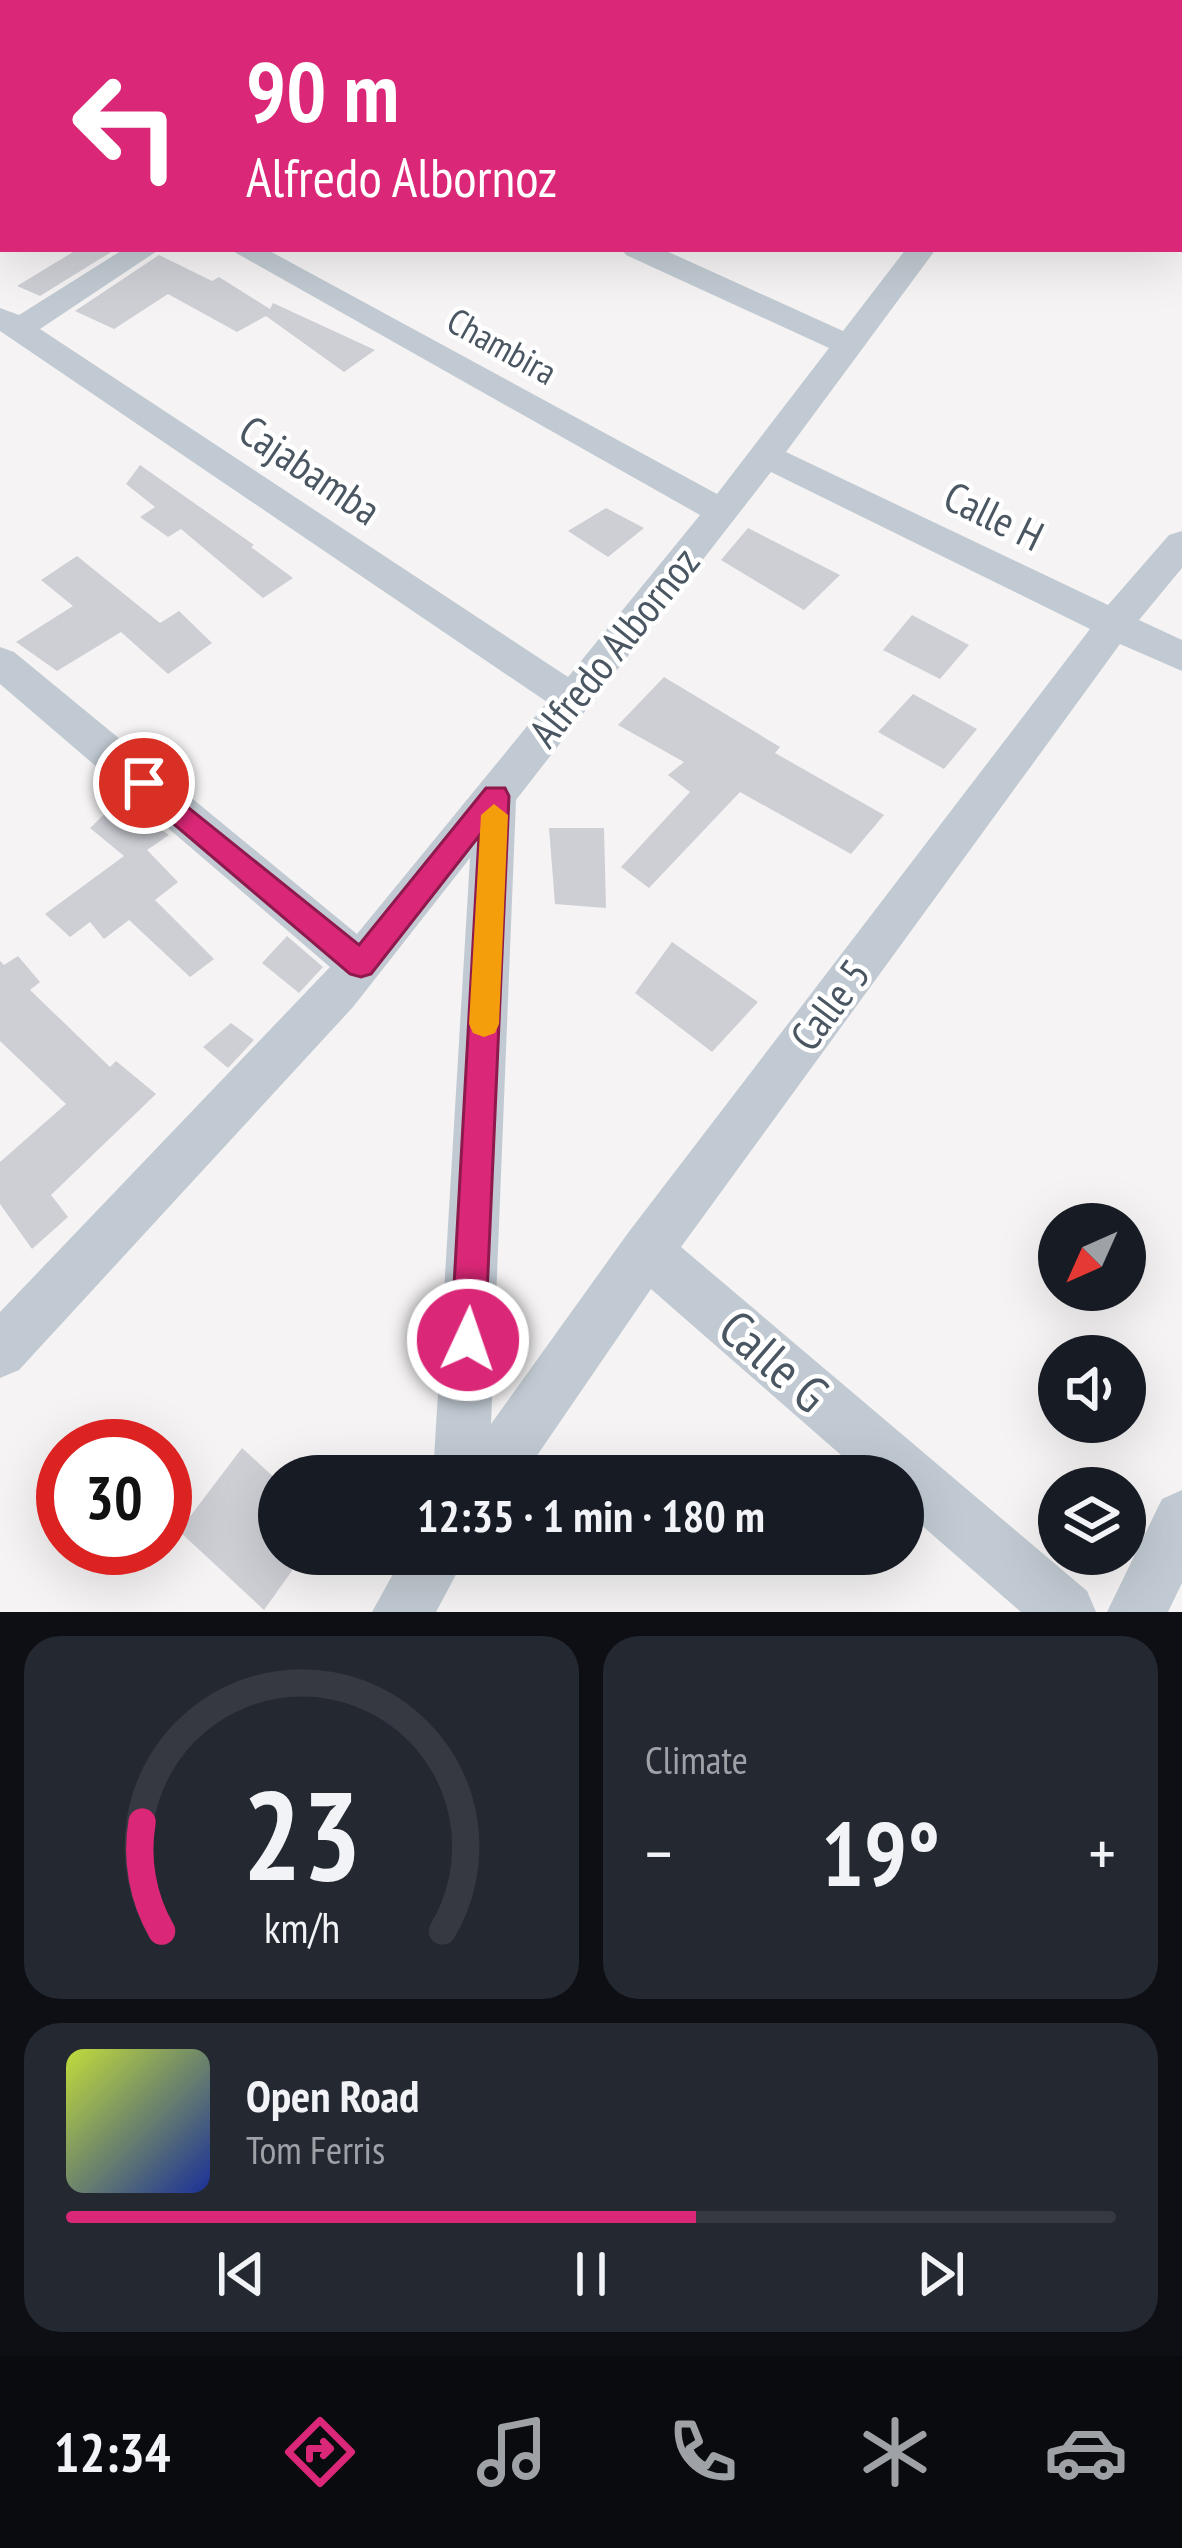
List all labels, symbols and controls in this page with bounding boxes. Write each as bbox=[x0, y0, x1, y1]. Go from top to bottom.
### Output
text: 90 m bbox=[246, 36, 399, 145]
icon: left bbox=[48, 48, 204, 204]
text: Alfredo Albornoz bbox=[246, 142, 557, 212]
street label: Chambira bbox=[439, 296, 565, 395]
street label: Cajabamba bbox=[229, 402, 391, 537]
street label: Calle H bbox=[936, 468, 1053, 563]
street label: Alfredo Albornoz bbox=[516, 535, 711, 758]
pin bbox=[93, 732, 195, 834]
icon: arrive bbox=[111, 750, 177, 816]
street label: Calle 5 bbox=[777, 948, 882, 1061]
north arrow bbox=[1038, 1203, 1146, 1311]
map controls bbox=[1038, 1203, 1146, 1575]
position arrow bbox=[405, 1277, 531, 1403]
street label: Calle G bbox=[706, 1295, 843, 1426]
button: sound bbox=[1038, 1335, 1146, 1443]
speed limit sign: 30 bbox=[36, 1419, 192, 1575]
button: layers bbox=[1038, 1467, 1146, 1575]
text: 12:35 · 1 min · 180 m bbox=[417, 1486, 765, 1544]
text: Climate bbox=[645, 1734, 748, 1785]
text: 23 bbox=[242, 1753, 361, 1914]
text: 19° bbox=[821, 1794, 940, 1911]
text: − bbox=[645, 1810, 672, 1895]
text: + bbox=[1089, 1810, 1116, 1895]
text: km/h bbox=[263, 1898, 340, 1954]
text: Open Road bbox=[246, 2066, 419, 2124]
text: Tom Ferris bbox=[246, 2124, 385, 2175]
icon: previous bbox=[208, 2241, 274, 2307]
icon: pause bbox=[558, 2241, 624, 2307]
icon: next bbox=[908, 2241, 974, 2307]
icon: directions bbox=[278, 2410, 362, 2494]
icon: music bbox=[470, 2410, 554, 2494]
icon: phone bbox=[661, 2410, 745, 2494]
icon: climate bbox=[853, 2410, 937, 2494]
icon: car bbox=[1044, 2410, 1128, 2494]
text: 12:34 bbox=[54, 2417, 171, 2487]

